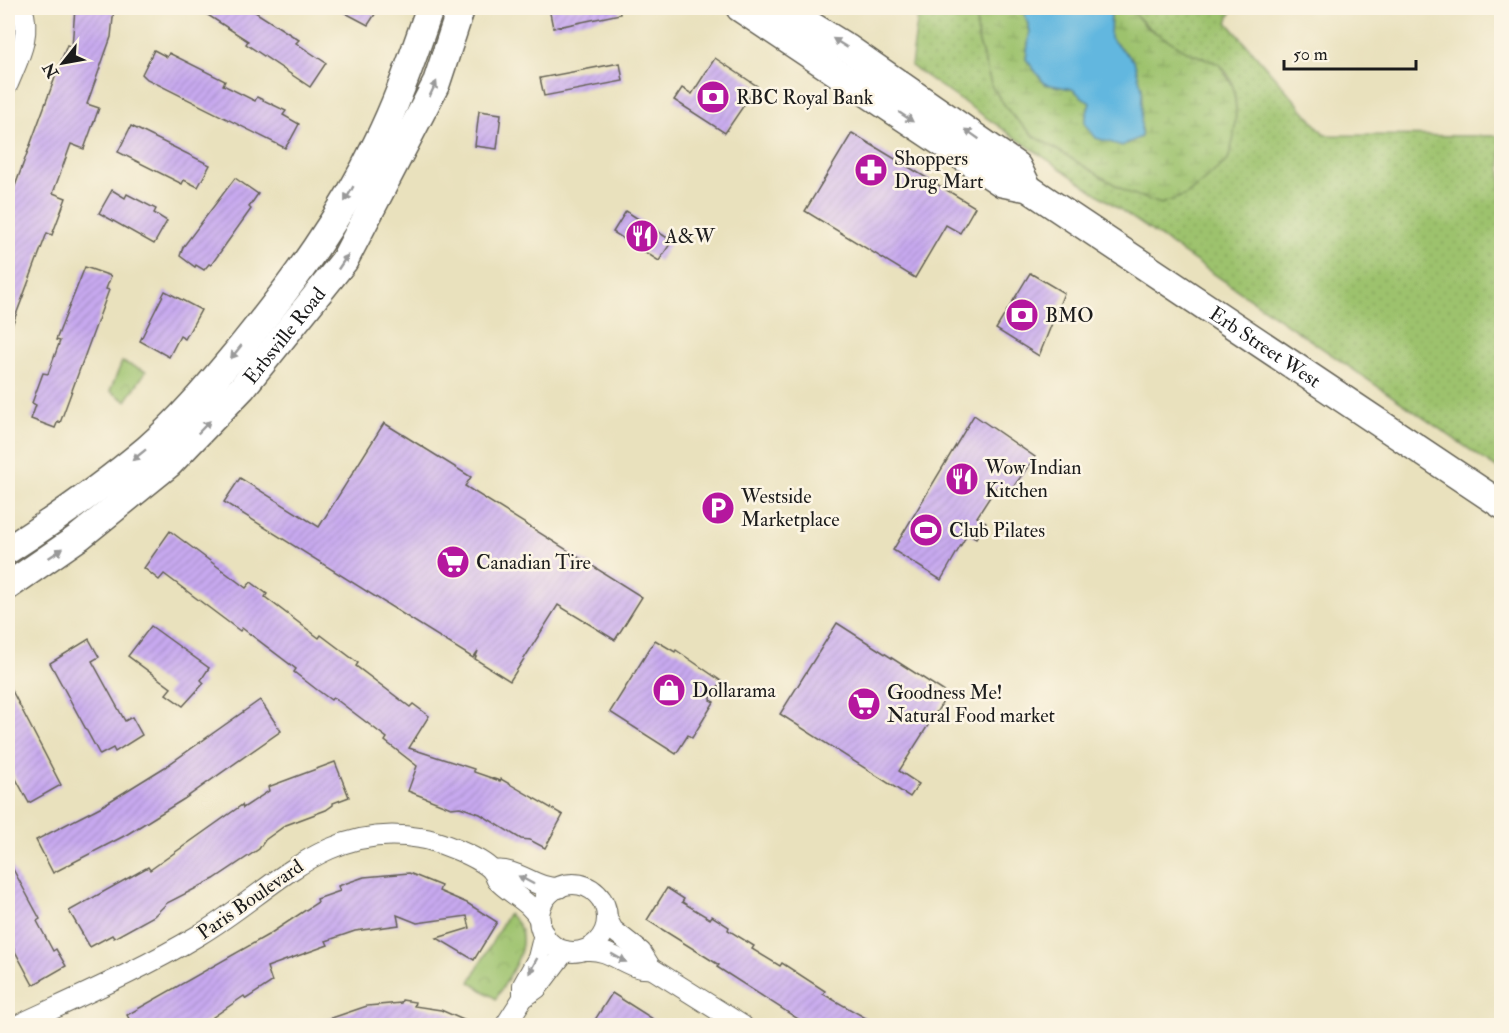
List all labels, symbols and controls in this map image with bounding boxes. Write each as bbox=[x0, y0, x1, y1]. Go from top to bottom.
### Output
north arrow bbox=[33, 33, 93, 93]
scale bar bbox=[1284, 33, 1416, 71]
one-way arrow bbox=[832, 38, 848, 49]
text: 50 m bbox=[1293, 43, 1328, 66]
text: N bbox=[38, 58, 64, 82]
bank icon: RBC Royal Bank bbox=[695, 79, 731, 115]
one-way arrow bbox=[429, 80, 438, 97]
place label: RBC Royal Bank bbox=[736, 85, 874, 110]
one-way arrow bbox=[897, 111, 913, 123]
one-way arrow bbox=[964, 129, 981, 140]
place label: Shoppers Drug Mart bbox=[894, 146, 984, 194]
pharmacy icon: Shoppers Drug Mart bbox=[853, 152, 889, 188]
one-way arrow bbox=[344, 186, 355, 202]
restaurant icon: A&W bbox=[624, 218, 660, 254]
place label: A&W bbox=[664, 224, 715, 249]
one-way arrow bbox=[337, 254, 349, 270]
street label: Erbsville Road bbox=[238, 282, 331, 389]
bank icon: BMO bbox=[1004, 297, 1040, 333]
street label: Erb Street West bbox=[1205, 301, 1326, 394]
place label: BMO bbox=[1045, 303, 1094, 328]
one-way arrow bbox=[231, 345, 243, 360]
one-way arrow bbox=[197, 420, 211, 434]
one-way arrow bbox=[131, 449, 146, 461]
place label: Wow Indian Kitchen bbox=[984, 455, 1082, 503]
restaurant icon: Wow Indian Kitchen bbox=[944, 461, 980, 497]
place label: Westside Marketplace bbox=[740, 484, 840, 533]
parking icon: Westside Marketplace bbox=[700, 490, 736, 526]
sports icon: Club Pilates bbox=[908, 512, 944, 548]
place label: Club Pilates bbox=[949, 518, 1045, 543]
supermarket icon: Canadian Tire bbox=[435, 544, 471, 580]
one-way arrow bbox=[48, 548, 64, 559]
place label: Canadian Tire bbox=[476, 550, 591, 575]
shop icon: Dollarama bbox=[651, 672, 687, 708]
place label: Dollarama bbox=[692, 678, 776, 703]
place label: Goodness Me! Natural Food market bbox=[887, 680, 1056, 728]
supermarket icon: Goodness Me! Natural Food market bbox=[846, 686, 882, 722]
street label: Paris Boulevard bbox=[192, 854, 308, 945]
one-way arrow bbox=[517, 875, 534, 885]
one-way arrow bbox=[611, 953, 628, 963]
one-way arrow bbox=[528, 958, 538, 975]

